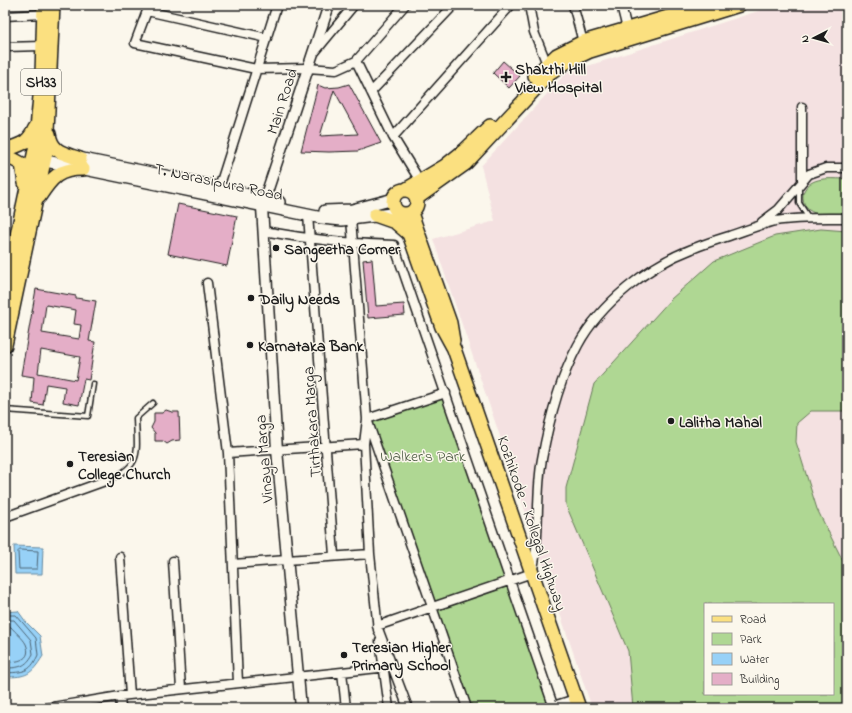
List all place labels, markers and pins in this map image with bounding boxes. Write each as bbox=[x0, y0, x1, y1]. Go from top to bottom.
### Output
place label: Shakthi Hill View Hospital bbox=[514, 58, 602, 100]
marker: Shakthi Hill View Hospital bbox=[500, 71, 512, 83]
place label: Sangeetha Corner bbox=[284, 238, 401, 263]
marker: Sangeetha Corner bbox=[271, 243, 281, 253]
place label: Daily Needs bbox=[258, 288, 340, 313]
marker: Daily Needs bbox=[246, 293, 256, 303]
place label: Karnataka Bank bbox=[258, 335, 365, 359]
marker: Karnataka Bank bbox=[245, 340, 255, 350]
place label: Lalitha Mahal bbox=[679, 411, 762, 435]
marker: Lalitha Mahal bbox=[666, 416, 676, 426]
place label: Teresian College Church bbox=[78, 445, 171, 488]
marker: Teresian College Church bbox=[65, 459, 75, 469]
place label: Teresian Higher Primary School bbox=[352, 636, 452, 679]
marker: Teresian Higher Primary School bbox=[339, 650, 349, 660]

